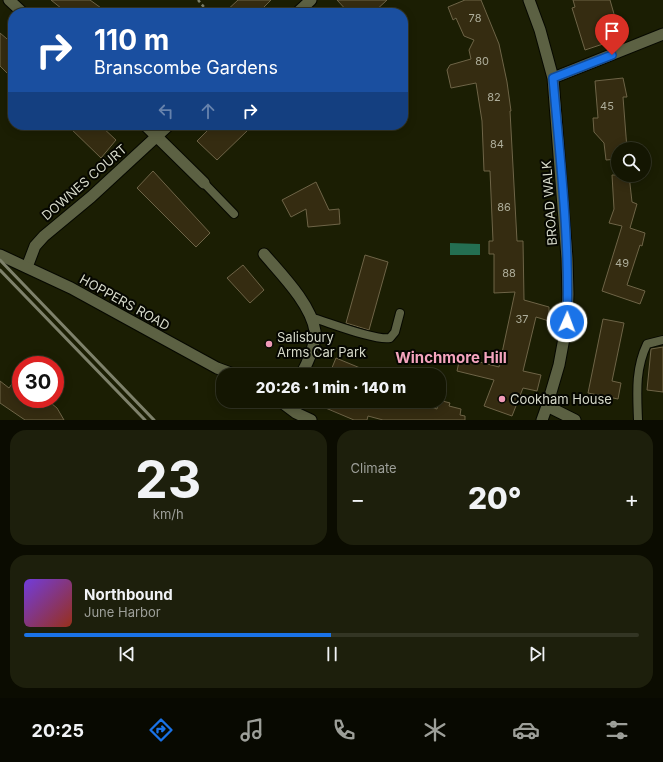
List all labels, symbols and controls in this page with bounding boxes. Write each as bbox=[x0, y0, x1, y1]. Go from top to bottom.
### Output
house number: 78 bbox=[469, 11, 482, 25]
pin bbox=[595, 14, 629, 55]
icon: arrive bbox=[601, 20, 623, 42]
text: 110 m bbox=[94, 23, 169, 57]
icon: right bbox=[28, 24, 80, 76]
house number: 80 bbox=[475, 54, 489, 68]
text: Branscombe Gardens bbox=[94, 57, 278, 78]
house number: 82 bbox=[487, 90, 501, 104]
house number: 45 bbox=[600, 99, 614, 113]
icon: left bbox=[155, 100, 177, 122]
icon: ahead bbox=[197, 100, 219, 122]
icon: right bbox=[239, 100, 261, 122]
house number: 84 bbox=[490, 137, 504, 151]
street label: DOWNES COURT bbox=[38, 141, 130, 223]
map controls bbox=[611, 142, 651, 182]
button: search bbox=[611, 142, 651, 182]
street label: BROAD WALK bbox=[538, 160, 560, 246]
house number: 86 bbox=[497, 200, 511, 214]
house number: 49 bbox=[615, 256, 629, 270]
house number: 88 bbox=[502, 266, 516, 280]
street label: HOPPERS ROAD bbox=[77, 271, 173, 333]
position arrow bbox=[546, 301, 588, 343]
house number: 37 bbox=[515, 312, 529, 326]
place label: Salisbury Arms Car Park bbox=[277, 329, 366, 360]
marker: Salisbury Arms Car Park bbox=[264, 339, 274, 349]
district label: Winchmore Hill bbox=[395, 348, 507, 367]
speed limit sign: 30 bbox=[12, 356, 64, 408]
text: 20:26 · 1 min · 140 m bbox=[256, 378, 406, 397]
place label: Cookham House bbox=[510, 391, 612, 407]
marker: Cookham House bbox=[497, 394, 507, 404]
text: 23 bbox=[135, 448, 201, 511]
text: Climate bbox=[351, 460, 397, 476]
text: 20° bbox=[468, 480, 522, 516]
text: − bbox=[351, 486, 365, 512]
text: + bbox=[624, 486, 639, 512]
text: km/h bbox=[153, 506, 184, 522]
text: Northbound bbox=[84, 585, 173, 604]
text: June Harbor bbox=[84, 604, 161, 620]
icon: previous bbox=[116, 643, 138, 665]
icon: pause bbox=[321, 643, 343, 665]
icon: next bbox=[526, 643, 548, 665]
icon: directions bbox=[147, 716, 175, 744]
icon: music bbox=[238, 716, 266, 744]
icon: phone bbox=[330, 716, 358, 744]
icon: climate bbox=[421, 716, 449, 744]
icon: car bbox=[512, 716, 540, 744]
icon: filters bbox=[603, 716, 631, 744]
text: 20:25 bbox=[32, 720, 84, 741]

